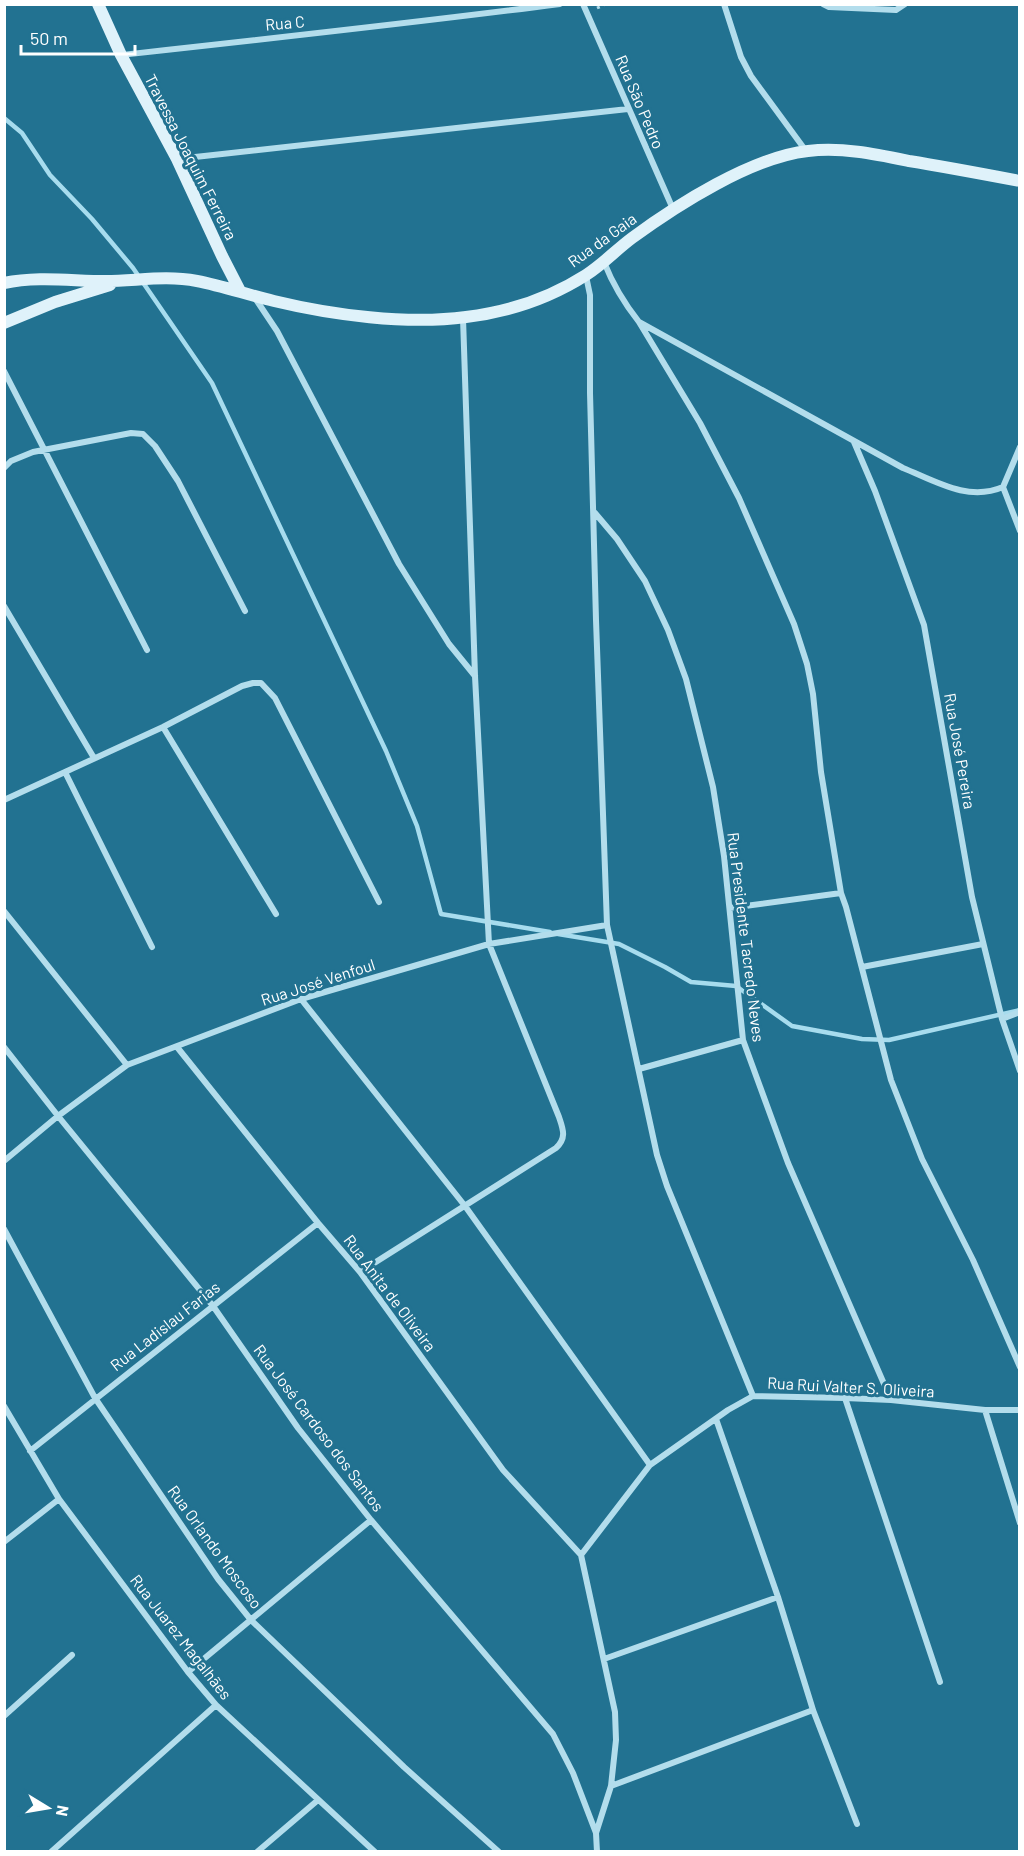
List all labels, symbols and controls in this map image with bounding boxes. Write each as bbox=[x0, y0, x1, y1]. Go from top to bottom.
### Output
street label: Rua C bbox=[264, 11, 305, 34]
scale bar bbox=[21, 18, 135, 56]
text: 50 m bbox=[30, 27, 68, 49]
street label: Rua São Pedro bbox=[612, 52, 669, 152]
street label: Travessa Joaquim Ferreira bbox=[141, 71, 242, 243]
street label: Rua da Gaia bbox=[564, 208, 640, 271]
street label: Rua José Pereira bbox=[941, 692, 980, 810]
street label: Rua Presidente Tacredo Neves bbox=[724, 831, 769, 1043]
street label: Rua José Venfoul bbox=[258, 954, 377, 1009]
street label: Rua Anita de Oliveira bbox=[340, 1230, 441, 1355]
street label: Rua Ladislau Farias bbox=[106, 1277, 223, 1374]
street label: Rua José Cardoso dos Santos bbox=[250, 1340, 388, 1515]
street label: Rua Rui Valter S. Oliveira bbox=[767, 1373, 935, 1400]
street label: Rua Orlando Moscoso bbox=[164, 1481, 267, 1612]
street label: Rua Juarez Magalhães bbox=[127, 1571, 236, 1703]
north arrow bbox=[18, 1778, 78, 1838]
text: N bbox=[53, 1804, 74, 1818]

